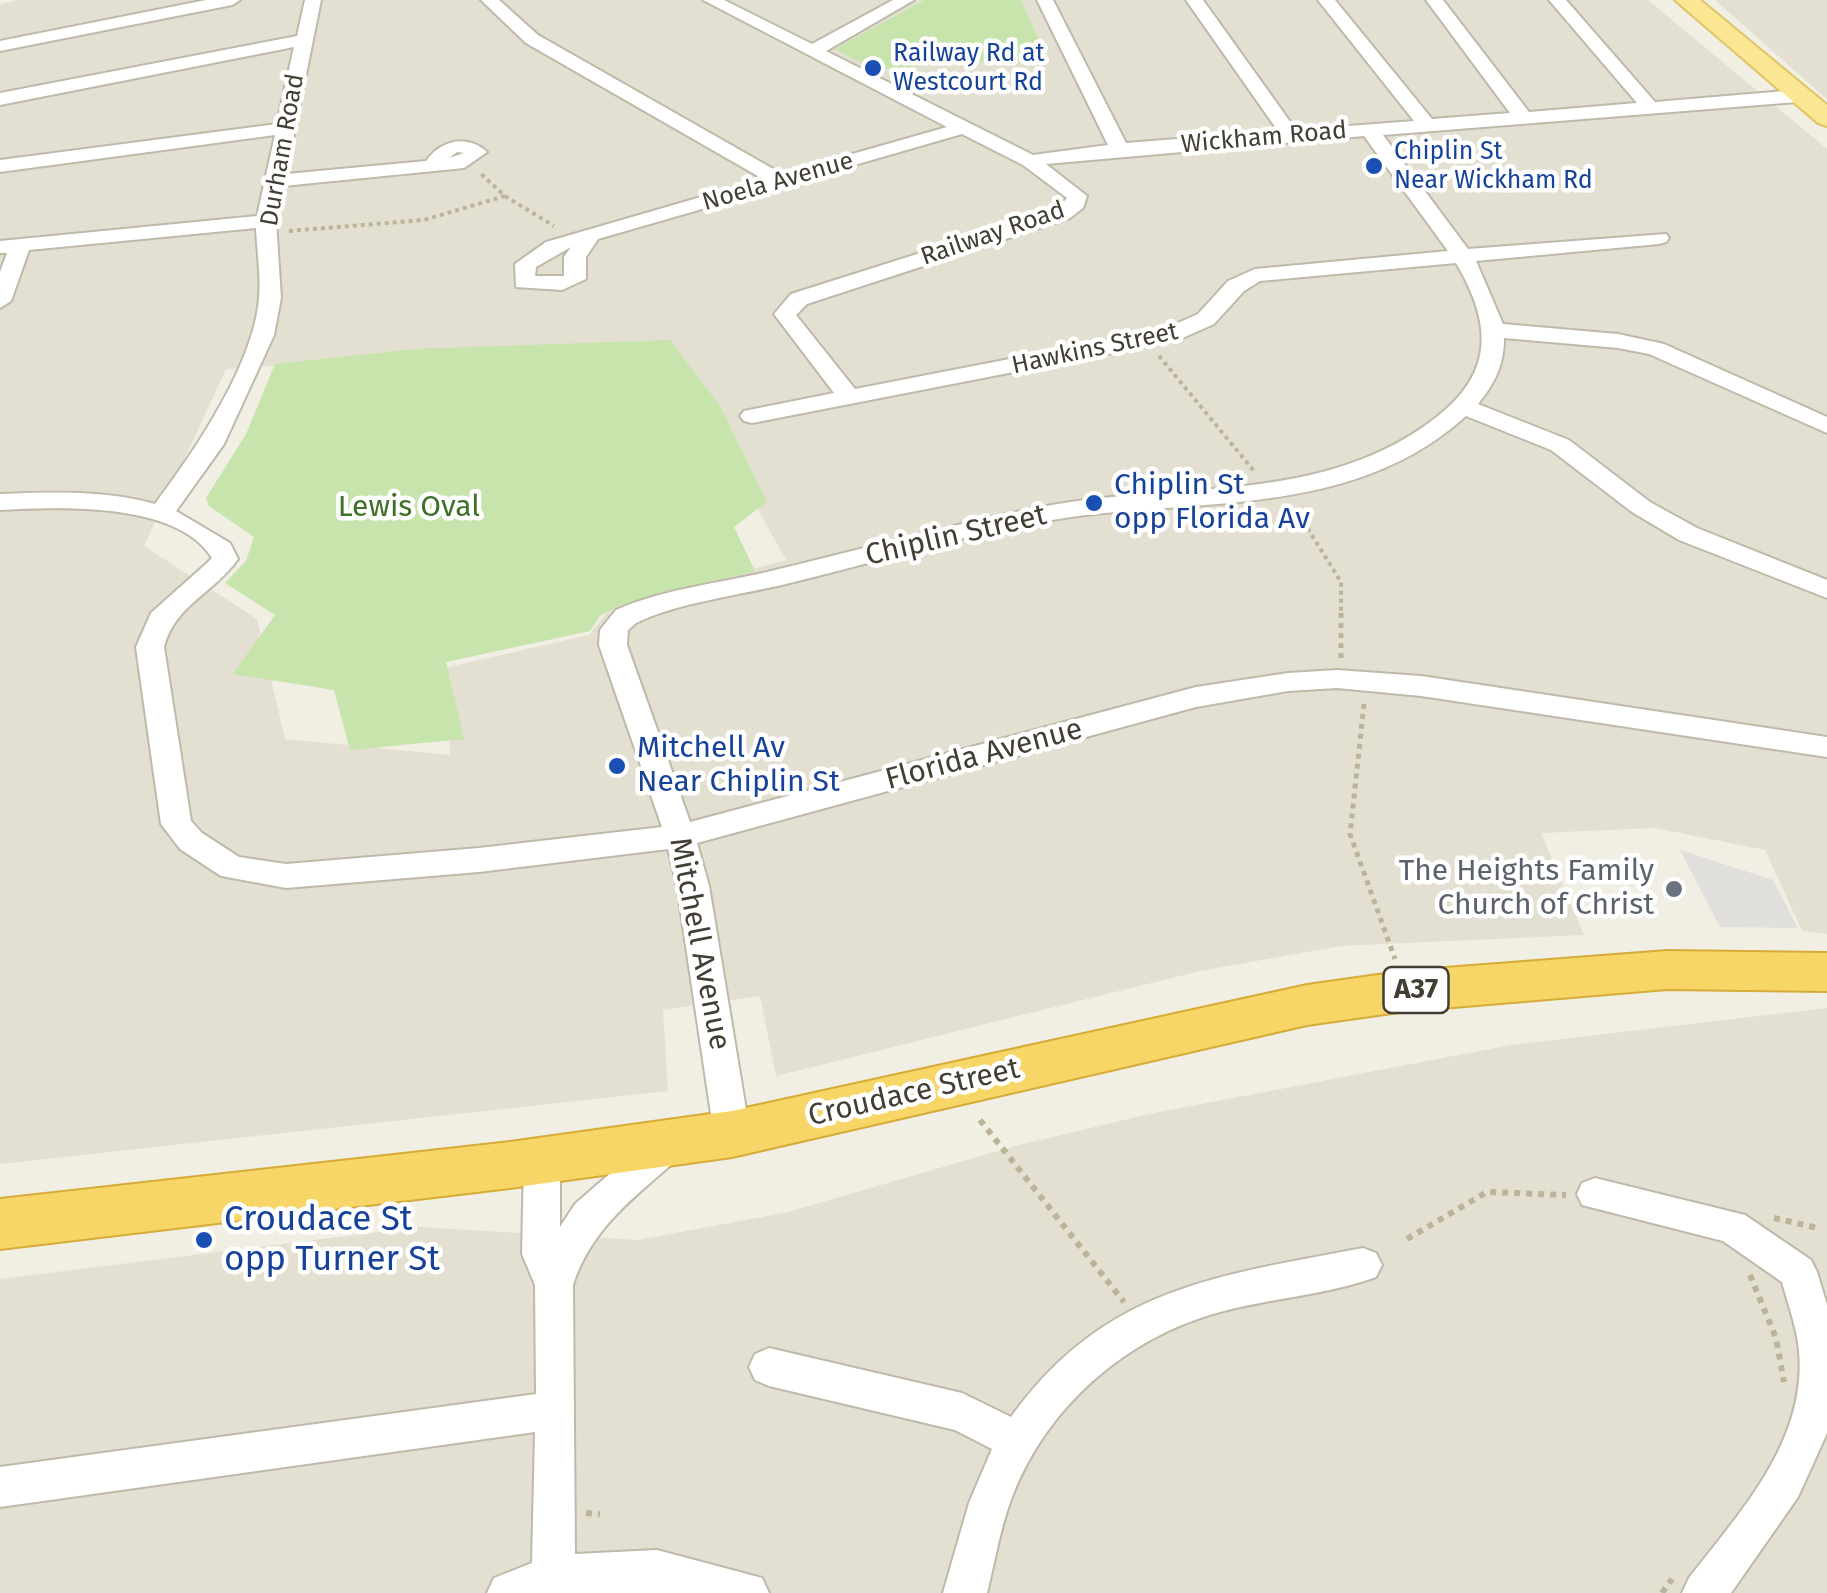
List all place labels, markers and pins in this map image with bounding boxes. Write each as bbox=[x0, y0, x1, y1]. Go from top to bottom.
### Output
place label: Railway Rd at Westcourt Rd bbox=[893, 39, 1045, 98]
marker: Railway Rd at Westcourt Rd bbox=[862, 57, 884, 79]
place label: Chiplin St Near Wickham Rd bbox=[1394, 137, 1593, 196]
marker: Chiplin St Near Wickham Rd bbox=[1363, 155, 1385, 177]
place label: Chiplin St opp Florida Av bbox=[1114, 468, 1310, 538]
marker: Chiplin St opp Florida Av bbox=[1083, 492, 1105, 514]
place label: Mitchell Av Near Chiplin St bbox=[637, 731, 840, 802]
marker: Mitchell Av Near Chiplin St bbox=[606, 755, 628, 777]
place label: The Heights Family Church of Christ bbox=[1399, 854, 1654, 924]
marker: The Heights Family Church of Christ bbox=[1663, 878, 1685, 900]
place label: Croudace St opp Turner St bbox=[224, 1199, 440, 1281]
marker: Croudace St opp Turner St bbox=[193, 1229, 215, 1251]

